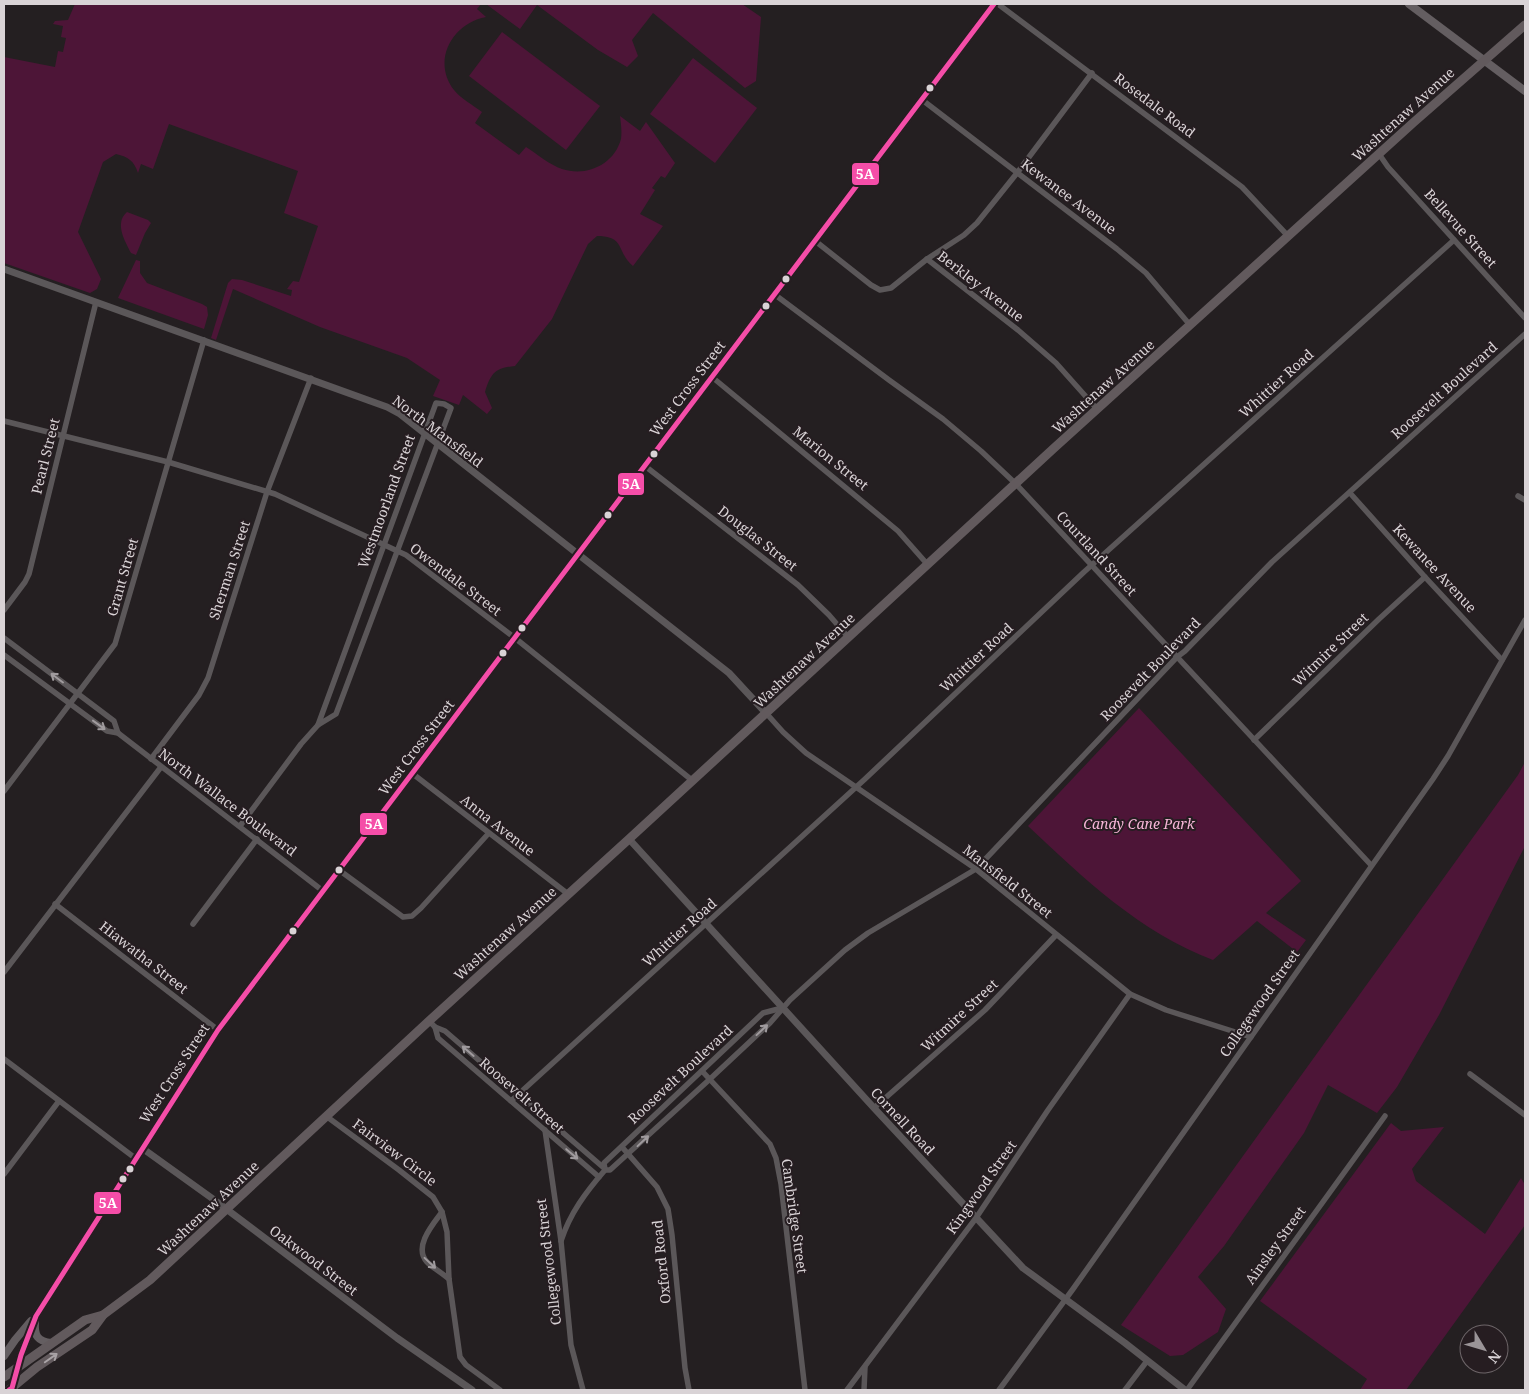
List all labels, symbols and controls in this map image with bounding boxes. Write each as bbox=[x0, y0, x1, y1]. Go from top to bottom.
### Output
street label: Washtenaw Avenue bbox=[1348, 63, 1458, 165]
street label: Rosedale Road bbox=[1111, 68, 1200, 142]
unlabelled marker bbox=[925, 83, 935, 93]
street label: Kewanee Avenue bbox=[1017, 154, 1121, 238]
line badge: 5A bbox=[851, 162, 880, 186]
text: 5A bbox=[856, 164, 875, 183]
street label: Bellevue Street bbox=[1420, 184, 1502, 272]
street label: Berkley Avenue bbox=[934, 246, 1028, 326]
unlabelled marker bbox=[781, 274, 791, 284]
unlabelled marker bbox=[761, 301, 771, 311]
street label: Washtenaw Avenue bbox=[1048, 335, 1158, 437]
street label: West Cross Street bbox=[645, 336, 729, 440]
street label: Roosevelt Boulevard bbox=[1387, 337, 1501, 443]
street label: Whittier Road bbox=[1235, 344, 1318, 421]
street label: North Mansfield bbox=[389, 391, 488, 472]
street label: Pearl Street bbox=[26, 416, 64, 496]
street label: Marion Street bbox=[789, 422, 873, 494]
street label: Westmoorland Street bbox=[353, 431, 419, 571]
unlabelled marker bbox=[649, 449, 659, 459]
line badge: 5A bbox=[617, 472, 645, 496]
text: 5A bbox=[622, 474, 641, 493]
street label: Douglas Street bbox=[714, 501, 802, 575]
street label: Courtland Street bbox=[1053, 506, 1141, 600]
unlabelled marker bbox=[603, 510, 613, 520]
street label: Sherman Street bbox=[204, 518, 254, 622]
street label: Kewanee Avenue bbox=[1389, 520, 1481, 616]
street label: Grant Street bbox=[102, 535, 142, 618]
street label: Owendale Street bbox=[406, 538, 506, 620]
street label: Washtenaw Avenue bbox=[749, 608, 859, 712]
street label: Witmire Street bbox=[1288, 608, 1372, 690]
street label: Roosevelt Boulevard bbox=[1096, 613, 1205, 725]
street label: Whittier Road bbox=[935, 618, 1017, 696]
unlabelled marker bbox=[517, 623, 527, 633]
unlabelled marker bbox=[498, 648, 508, 658]
one-way arrow bbox=[51, 673, 64, 684]
street label: West Cross Street bbox=[374, 695, 458, 799]
one-way arrow bbox=[92, 720, 105, 731]
street label: North Wallace Boulevard bbox=[155, 744, 301, 860]
street label: Anna Avenue bbox=[457, 790, 539, 860]
line badge: 5A bbox=[359, 812, 388, 836]
text: 5A bbox=[365, 814, 384, 833]
park label: Candy Cane Park bbox=[1083, 814, 1196, 833]
street label: Mansfield Street bbox=[959, 840, 1057, 922]
unlabelled marker bbox=[334, 865, 344, 875]
street label: Washtenaw Avenue bbox=[450, 882, 560, 984]
street label: Whittier Road bbox=[638, 893, 721, 970]
street label: Hiawatha Street bbox=[96, 916, 192, 998]
unlabelled marker bbox=[288, 926, 298, 936]
street label: Collegewood Street bbox=[1215, 945, 1303, 1061]
street label: Witmire Street bbox=[916, 974, 1002, 1056]
street label: West Cross Street bbox=[135, 1020, 213, 1126]
street label: Roosevelt Boulevard bbox=[624, 1020, 737, 1128]
one-way arrow bbox=[756, 1024, 768, 1036]
one-way arrow bbox=[462, 1045, 475, 1056]
street label: Roosevelt Street bbox=[476, 1053, 569, 1137]
street label: Cornell Road bbox=[867, 1083, 939, 1159]
street label: Fairview Circle bbox=[349, 1114, 441, 1190]
one-way arrow bbox=[636, 1135, 649, 1147]
street label: Kingwood Street bbox=[942, 1136, 1020, 1238]
one-way arrow bbox=[565, 1148, 578, 1159]
street label: Washtenaw Avenue bbox=[153, 1156, 263, 1260]
street label: Cambridge Street bbox=[778, 1157, 812, 1275]
unlabelled marker bbox=[125, 1164, 135, 1174]
unlabelled marker bbox=[118, 1174, 128, 1184]
line badge: 5A bbox=[93, 1191, 122, 1215]
text: 5A bbox=[99, 1193, 118, 1212]
street label: Collegewood Street bbox=[531, 1198, 565, 1326]
street label: Ainsley Street bbox=[1240, 1202, 1310, 1288]
street label: Oxford Road bbox=[647, 1219, 675, 1305]
street label: Oakwood Street bbox=[266, 1221, 362, 1300]
one-way arrow bbox=[424, 1257, 437, 1269]
north arrow bbox=[1459, 1324, 1509, 1374]
text: N bbox=[1484, 1347, 1506, 1368]
one-way arrow bbox=[43, 1353, 57, 1363]

